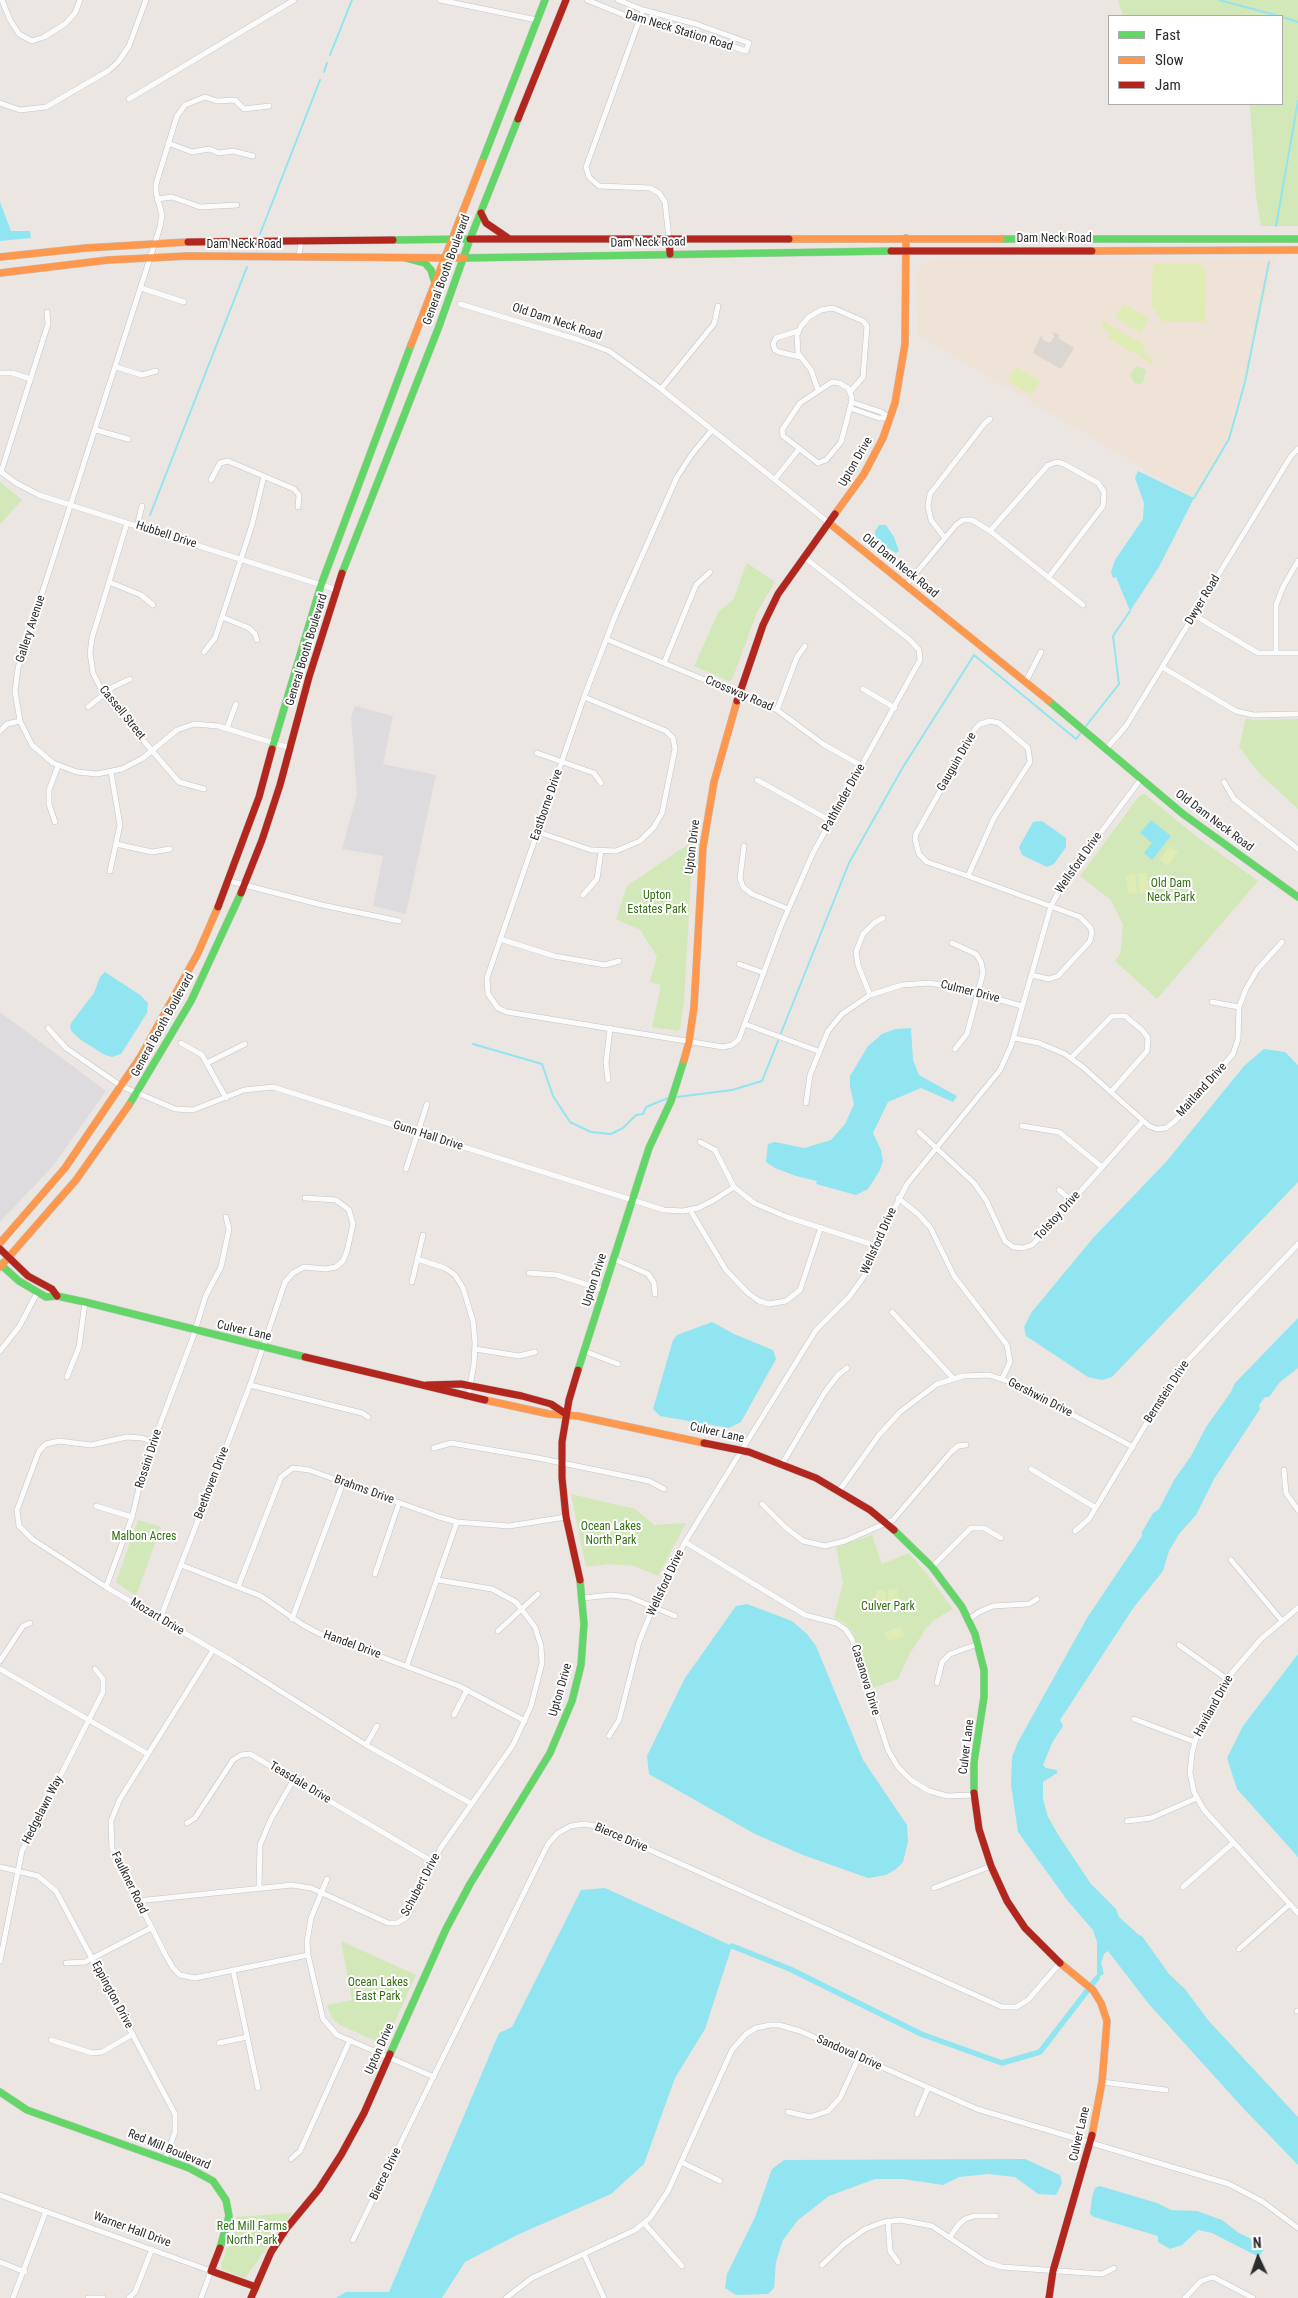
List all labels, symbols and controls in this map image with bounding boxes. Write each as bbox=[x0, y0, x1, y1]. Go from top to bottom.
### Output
street label: Dam Neck Station Road bbox=[624, 8, 734, 54]
legend bbox=[1108, 15, 1283, 105]
text: Fast bbox=[1155, 26, 1180, 44]
text: Slow bbox=[1155, 51, 1184, 69]
text: Jam bbox=[1155, 76, 1181, 94]
street label: General Booth Boulevard bbox=[420, 213, 474, 327]
street label: Dam Neck Road bbox=[1016, 232, 1092, 246]
street label: Dam Neck Road bbox=[610, 235, 686, 251]
street label: Dam Neck Road bbox=[206, 238, 282, 252]
street label: Old Dam Neck Road bbox=[510, 301, 604, 343]
street label: Upton Drive bbox=[836, 435, 876, 489]
street label: Hubbell Drive bbox=[134, 518, 198, 552]
street label: Old Dam Neck Road bbox=[859, 531, 941, 601]
street label: Dwyer Road bbox=[1182, 572, 1224, 628]
street label: General Booth Boulevard bbox=[283, 592, 331, 708]
street label: Gallery Avenue bbox=[13, 593, 49, 665]
street label: Crossway Road bbox=[703, 673, 775, 715]
street label: Cassell Street bbox=[96, 683, 148, 743]
street label: Gauguin Drive bbox=[934, 730, 980, 794]
street label: Pathfinder Drive bbox=[819, 762, 869, 834]
street label: Eastborne Drive bbox=[528, 767, 566, 843]
street label: Old Dam Neck Road bbox=[1172, 787, 1256, 855]
street label: Upton Drive bbox=[683, 819, 703, 875]
street label: Wellsford Drive bbox=[1053, 830, 1105, 896]
park label: Old Dam Neck Park bbox=[1147, 877, 1195, 905]
park label: Upton Estates Park bbox=[627, 889, 687, 917]
street label: General Booth Boulevard bbox=[128, 971, 198, 1079]
street label: Culmer Drive bbox=[939, 978, 1001, 1006]
street label: Maitland Drive bbox=[1174, 1060, 1230, 1120]
street label: Gunn Hall Drive bbox=[391, 1118, 465, 1154]
street label: Tolstoy Drive bbox=[1032, 1189, 1084, 1243]
street label: Wellsford Drive bbox=[858, 1205, 900, 1277]
street label: Upton Drive bbox=[580, 1252, 610, 1308]
street label: Culver Lane bbox=[215, 1318, 273, 1344]
street label: Bernstein Drive bbox=[1141, 1358, 1193, 1426]
street label: Gershwin Drive bbox=[1005, 1376, 1075, 1420]
street label: Culver Lane bbox=[688, 1420, 746, 1446]
street label: Rossini Drive bbox=[133, 1428, 165, 1490]
street label: Beethoven Drive bbox=[192, 1445, 232, 1521]
street label: Brahms Drive bbox=[332, 1473, 396, 1507]
park label: Ocean Lakes North Park bbox=[581, 1520, 641, 1548]
park label: Malbon Acres bbox=[111, 1530, 177, 1544]
street label: Wellsford Drive bbox=[644, 1548, 688, 1618]
street label: Mozart Drive bbox=[127, 1595, 187, 1639]
park label: Culver Park bbox=[861, 1600, 915, 1614]
street label: Handel Drive bbox=[321, 1628, 383, 1662]
street label: Casanova Drive bbox=[847, 1643, 883, 1717]
street label: Upton Drive bbox=[547, 1662, 575, 1718]
street label: Haviland Drive bbox=[1191, 1673, 1237, 1739]
street label: Culver Lane bbox=[956, 1719, 978, 1775]
street label: Teasdale Drive bbox=[267, 1759, 333, 1807]
street label: Hedgelawn Way bbox=[20, 1773, 66, 1847]
street label: Bierce Drive bbox=[592, 1820, 650, 1856]
street label: Faulkner Road bbox=[108, 1850, 150, 1916]
street label: Schubert Drive bbox=[398, 1851, 444, 1919]
street label: Eppington Drive bbox=[88, 1959, 136, 2031]
park label: Ocean Lakes East Park bbox=[348, 1976, 408, 2004]
street label: Upton Drive bbox=[362, 2021, 398, 2077]
street label: Sandoval Drive bbox=[814, 2032, 884, 2074]
street label: Culver Lane bbox=[1067, 2105, 1093, 2163]
street label: Red Mill Boulevard bbox=[126, 2127, 212, 2173]
street label: Bierce Drive bbox=[367, 2146, 405, 2202]
street label: Warner Hall Drive bbox=[91, 2209, 173, 2251]
park label: Red Mill Farms North Park bbox=[217, 2220, 287, 2248]
north arrow bbox=[1233, 2233, 1283, 2283]
text: N bbox=[1253, 2235, 1262, 2251]

